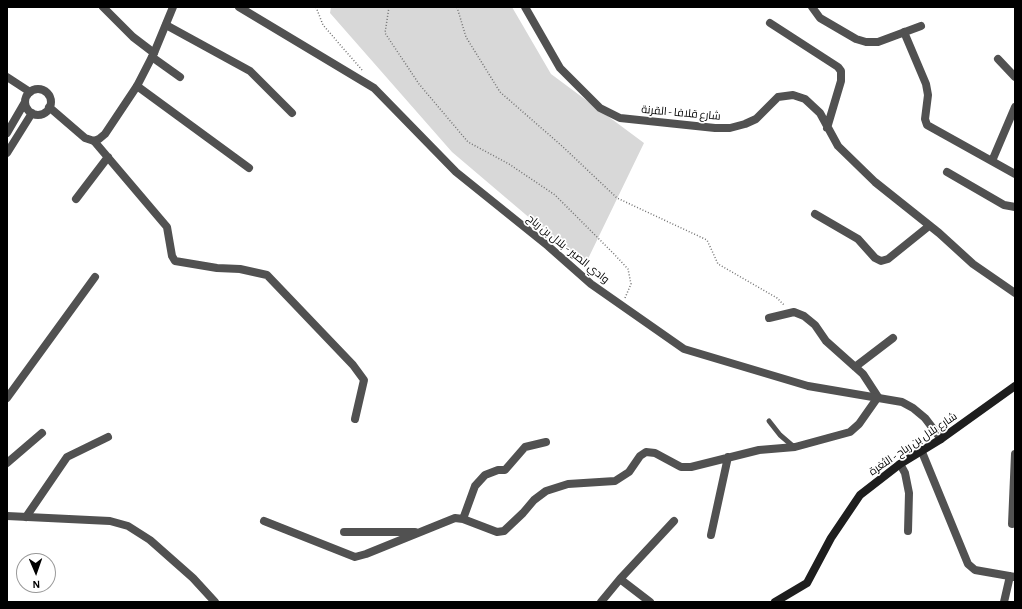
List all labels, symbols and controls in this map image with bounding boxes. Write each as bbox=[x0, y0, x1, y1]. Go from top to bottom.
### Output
street label: شارع قلافا - القرنة bbox=[641, 103, 721, 123]
street label: وادي الصير - بلال بن رباح bbox=[524, 212, 612, 286]
street label: شارع بلال بن رباح - الثغرة bbox=[866, 410, 960, 478]
north arrow bbox=[16, 553, 56, 593]
text: N bbox=[32, 579, 40, 590]

